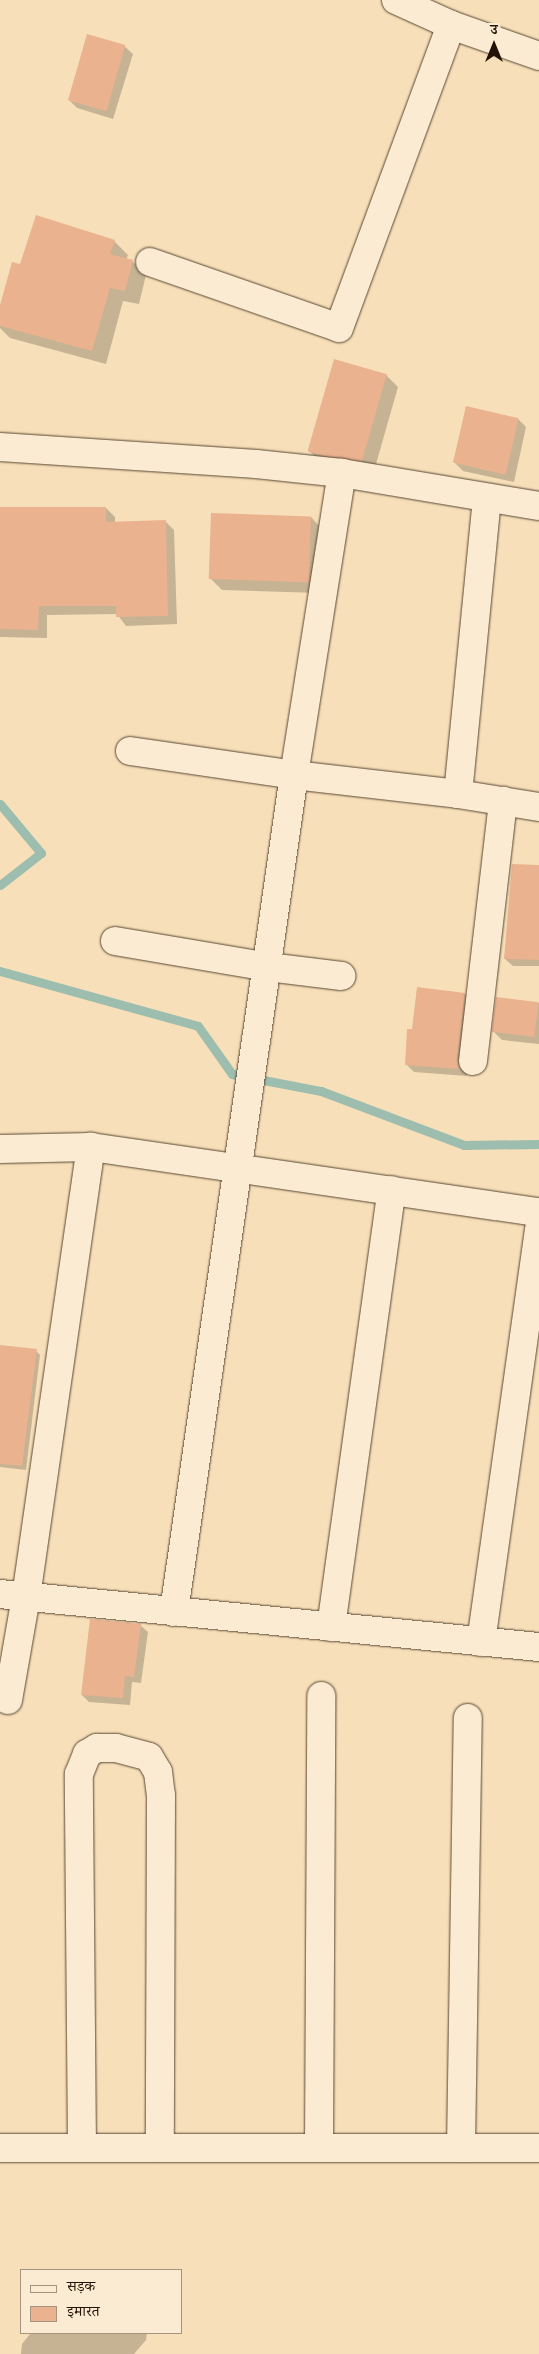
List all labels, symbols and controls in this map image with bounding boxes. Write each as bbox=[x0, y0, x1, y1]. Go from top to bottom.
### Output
north arrow bbox=[469, 20, 519, 70]
text: उ bbox=[490, 21, 498, 39]
legend bbox=[20, 2269, 182, 2334]
text: सड़क bbox=[67, 2277, 95, 2296]
text: इमारत bbox=[67, 2302, 100, 2321]

